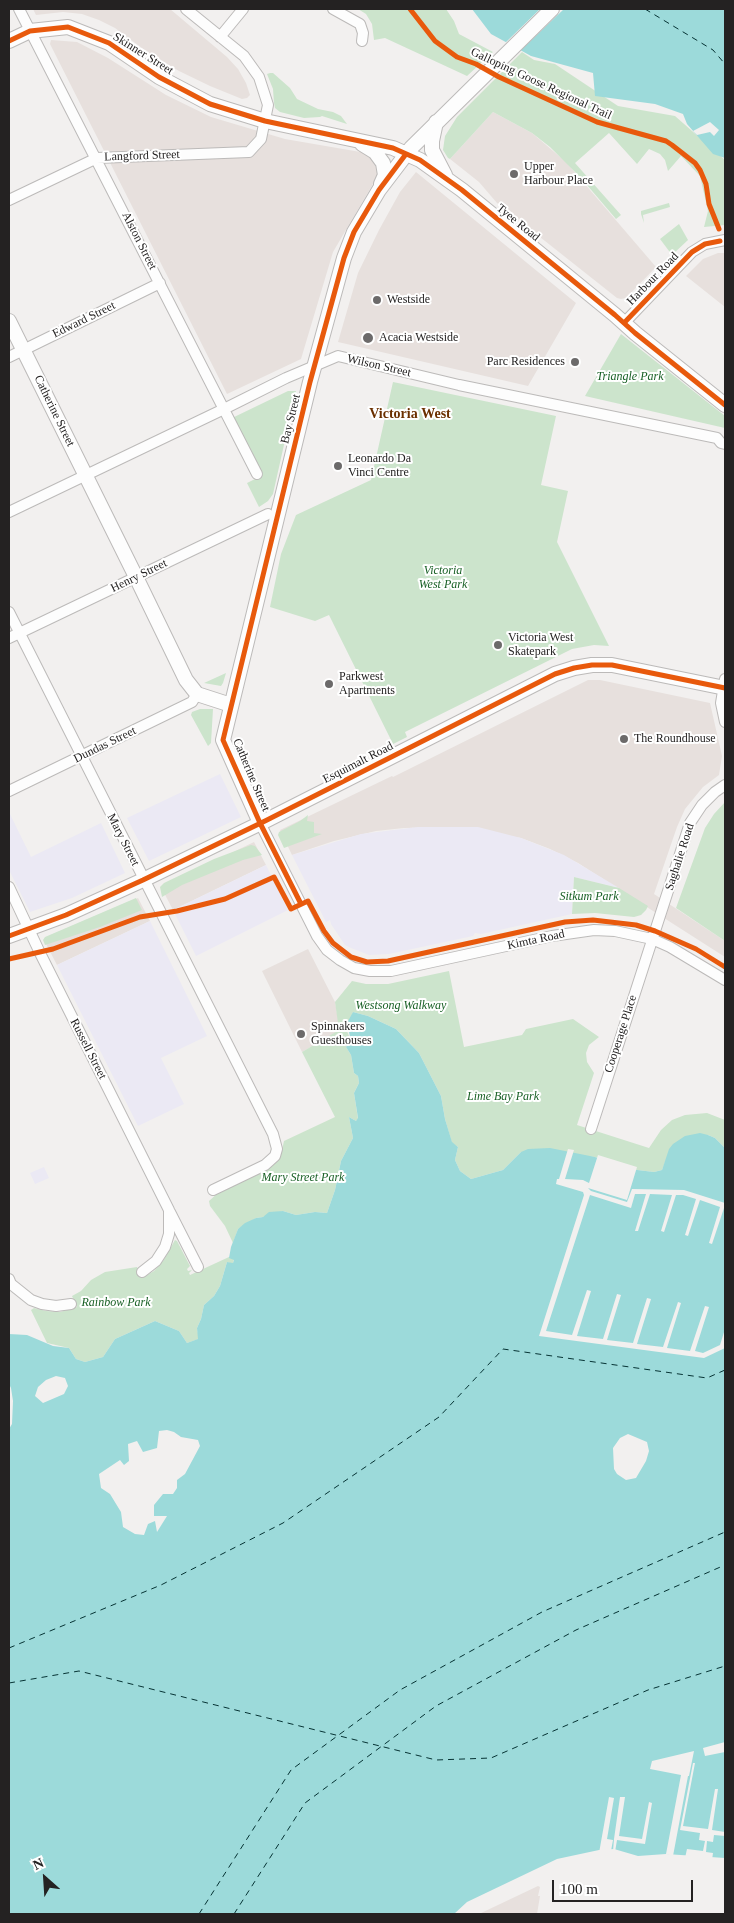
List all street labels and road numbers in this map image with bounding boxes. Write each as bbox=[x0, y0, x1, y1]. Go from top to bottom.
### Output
street label: Skinner Street bbox=[110, 30, 176, 78]
street label: Galloping Goose Regional Trail bbox=[468, 45, 614, 123]
street label: Langford Street bbox=[104, 147, 180, 165]
street label: Tyee Road bbox=[493, 201, 543, 245]
street label: Alston Street bbox=[118, 210, 160, 272]
street label: Harbour Road bbox=[624, 249, 682, 309]
street label: Edward Street bbox=[50, 299, 118, 341]
street label: Wilson Street bbox=[346, 352, 412, 380]
street label: Catherine Street bbox=[31, 373, 77, 449]
street label: Bay Street bbox=[278, 393, 304, 445]
street label: Henry Street bbox=[108, 556, 170, 596]
street label: Dundas Street bbox=[71, 724, 139, 766]
street label: Catherine Street bbox=[229, 736, 273, 814]
street label: Esquimalt Road bbox=[320, 739, 396, 787]
street label: Mary Street bbox=[104, 811, 142, 869]
street label: Saghalie Road bbox=[662, 822, 698, 892]
street label: Kimta Road bbox=[506, 927, 566, 953]
street label: Cooperage Place bbox=[602, 993, 640, 1075]
street label: Russell Street bbox=[67, 1016, 109, 1082]

